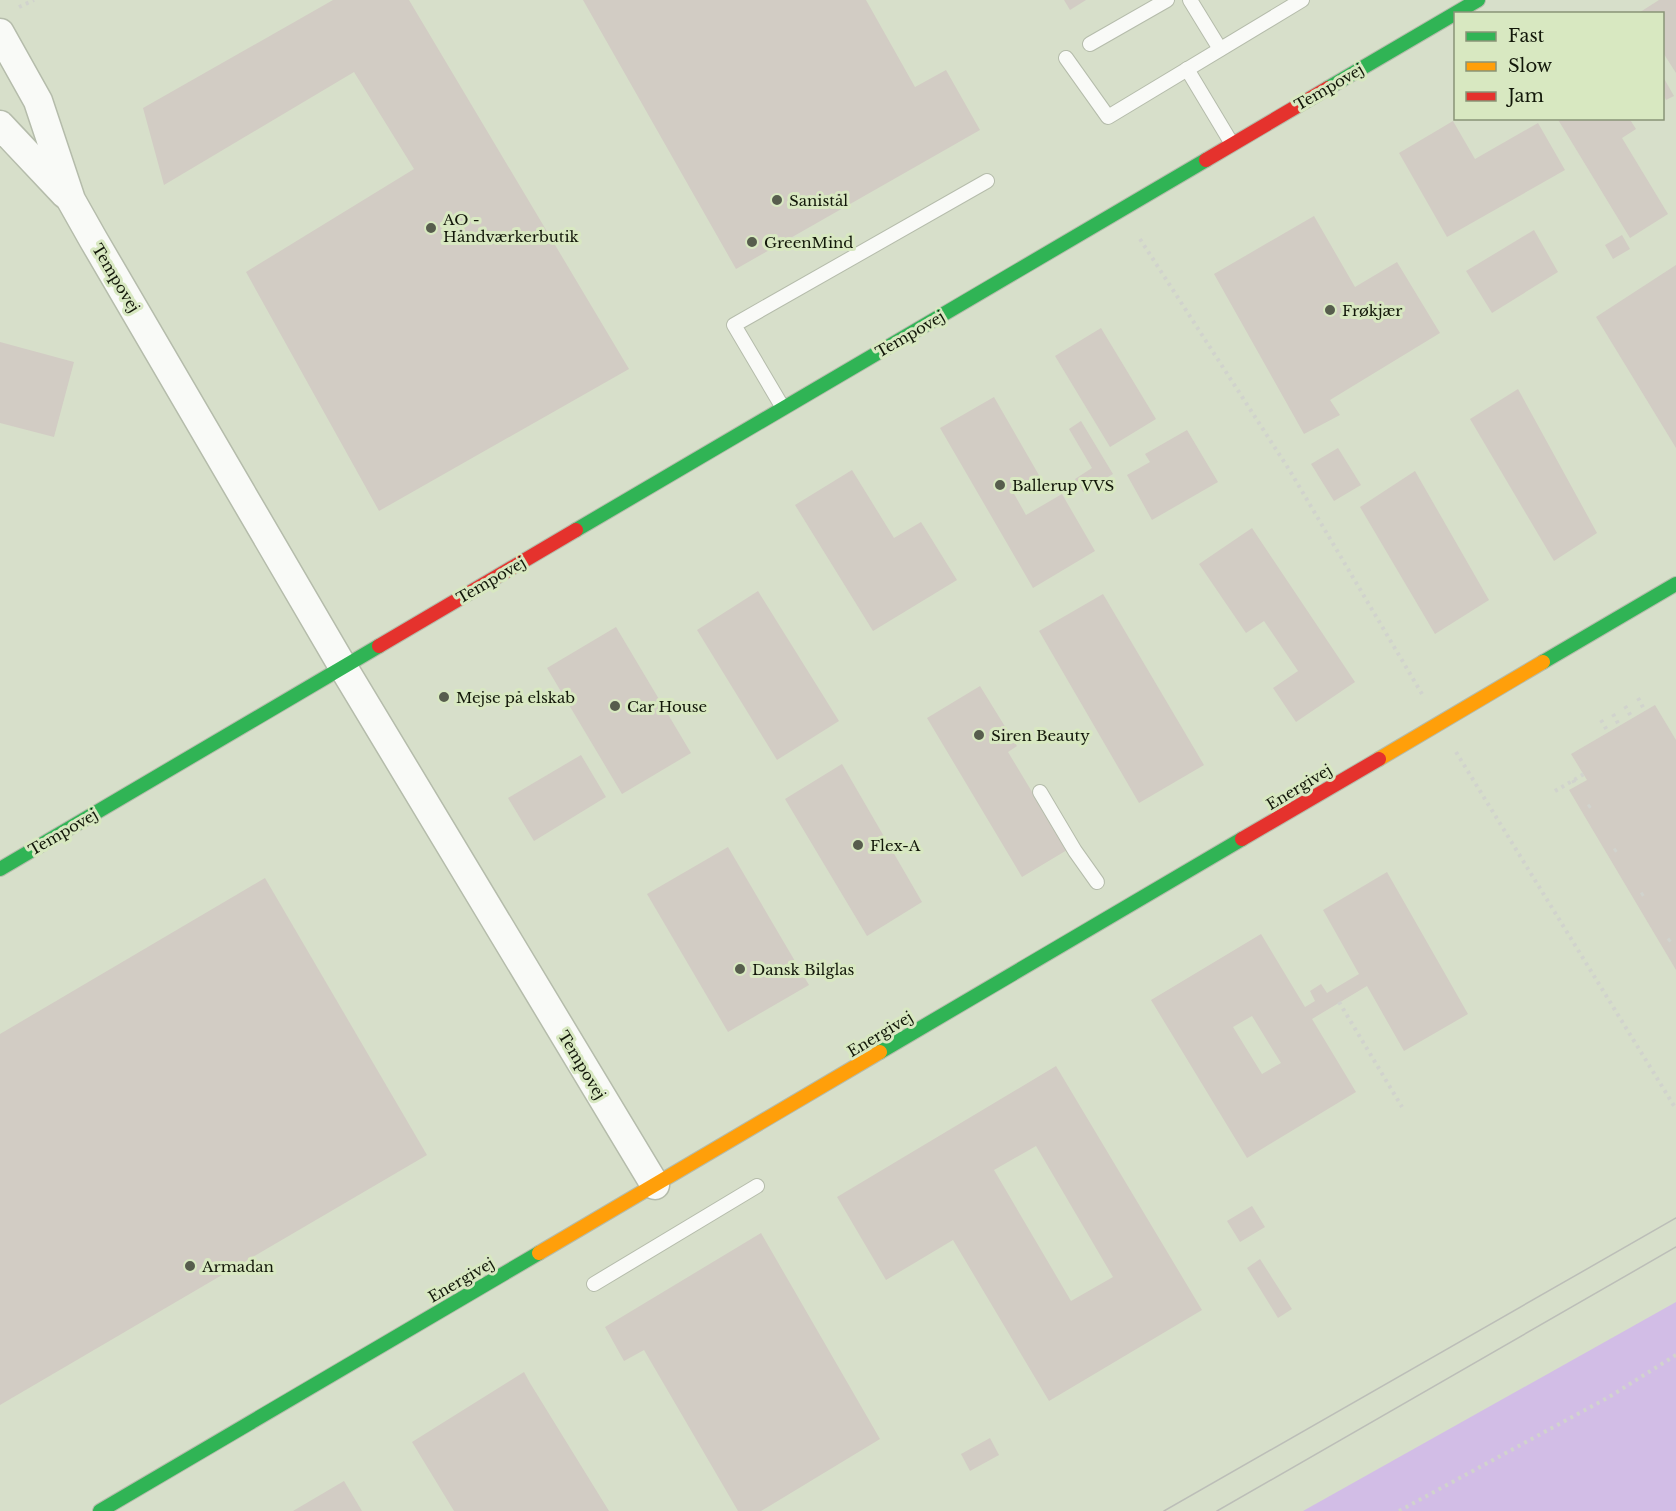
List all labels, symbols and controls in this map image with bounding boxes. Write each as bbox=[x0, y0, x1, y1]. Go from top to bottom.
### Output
legend bbox=[1454, 12, 1664, 120]
text: Fast bbox=[1508, 25, 1545, 47]
text: Slow bbox=[1508, 55, 1553, 77]
street label: Tempovej bbox=[1291, 60, 1367, 114]
text: Jam bbox=[1506, 85, 1544, 107]
place label: Sanistål bbox=[789, 191, 848, 210]
marker: Sanistål bbox=[770, 193, 784, 207]
place label: AO - Håndværkerbutik bbox=[442, 210, 580, 246]
marker: AO - Håndværkerbutik bbox=[424, 221, 438, 235]
place label: GreenMind bbox=[764, 233, 854, 252]
marker: GreenMind bbox=[745, 235, 759, 249]
street label: Tempovej bbox=[88, 240, 144, 316]
place label: Frøkjær bbox=[1342, 301, 1403, 320]
marker: Frøkjær bbox=[1323, 303, 1337, 317]
street label: Tempovej bbox=[872, 307, 948, 361]
place label: Ballerup VVS bbox=[1012, 476, 1114, 495]
marker: Ballerup VVS bbox=[993, 478, 1007, 492]
street label: Tempovej bbox=[453, 553, 529, 607]
place label: Mejse på elskab bbox=[456, 688, 575, 707]
marker: Mejse på elskab bbox=[437, 690, 451, 704]
place label: Car House bbox=[627, 697, 707, 716]
marker: Car House bbox=[608, 699, 622, 713]
place label: Siren Beauty bbox=[991, 726, 1090, 745]
marker: Siren Beauty bbox=[972, 728, 986, 742]
street label: Energivej bbox=[1263, 760, 1335, 814]
street label: Tempovej bbox=[25, 805, 101, 859]
place label: Flex-A bbox=[870, 836, 921, 855]
marker: Flex-A bbox=[851, 838, 865, 852]
place label: Dansk Bilglas bbox=[752, 960, 855, 979]
marker: Dansk Bilglas bbox=[733, 962, 747, 976]
street label: Energivej bbox=[844, 1007, 916, 1061]
street label: Tempovej bbox=[554, 1027, 610, 1103]
street label: Energivej bbox=[425, 1254, 497, 1306]
place label: Armadan bbox=[201, 1257, 274, 1276]
marker: Armadan bbox=[183, 1259, 197, 1273]

